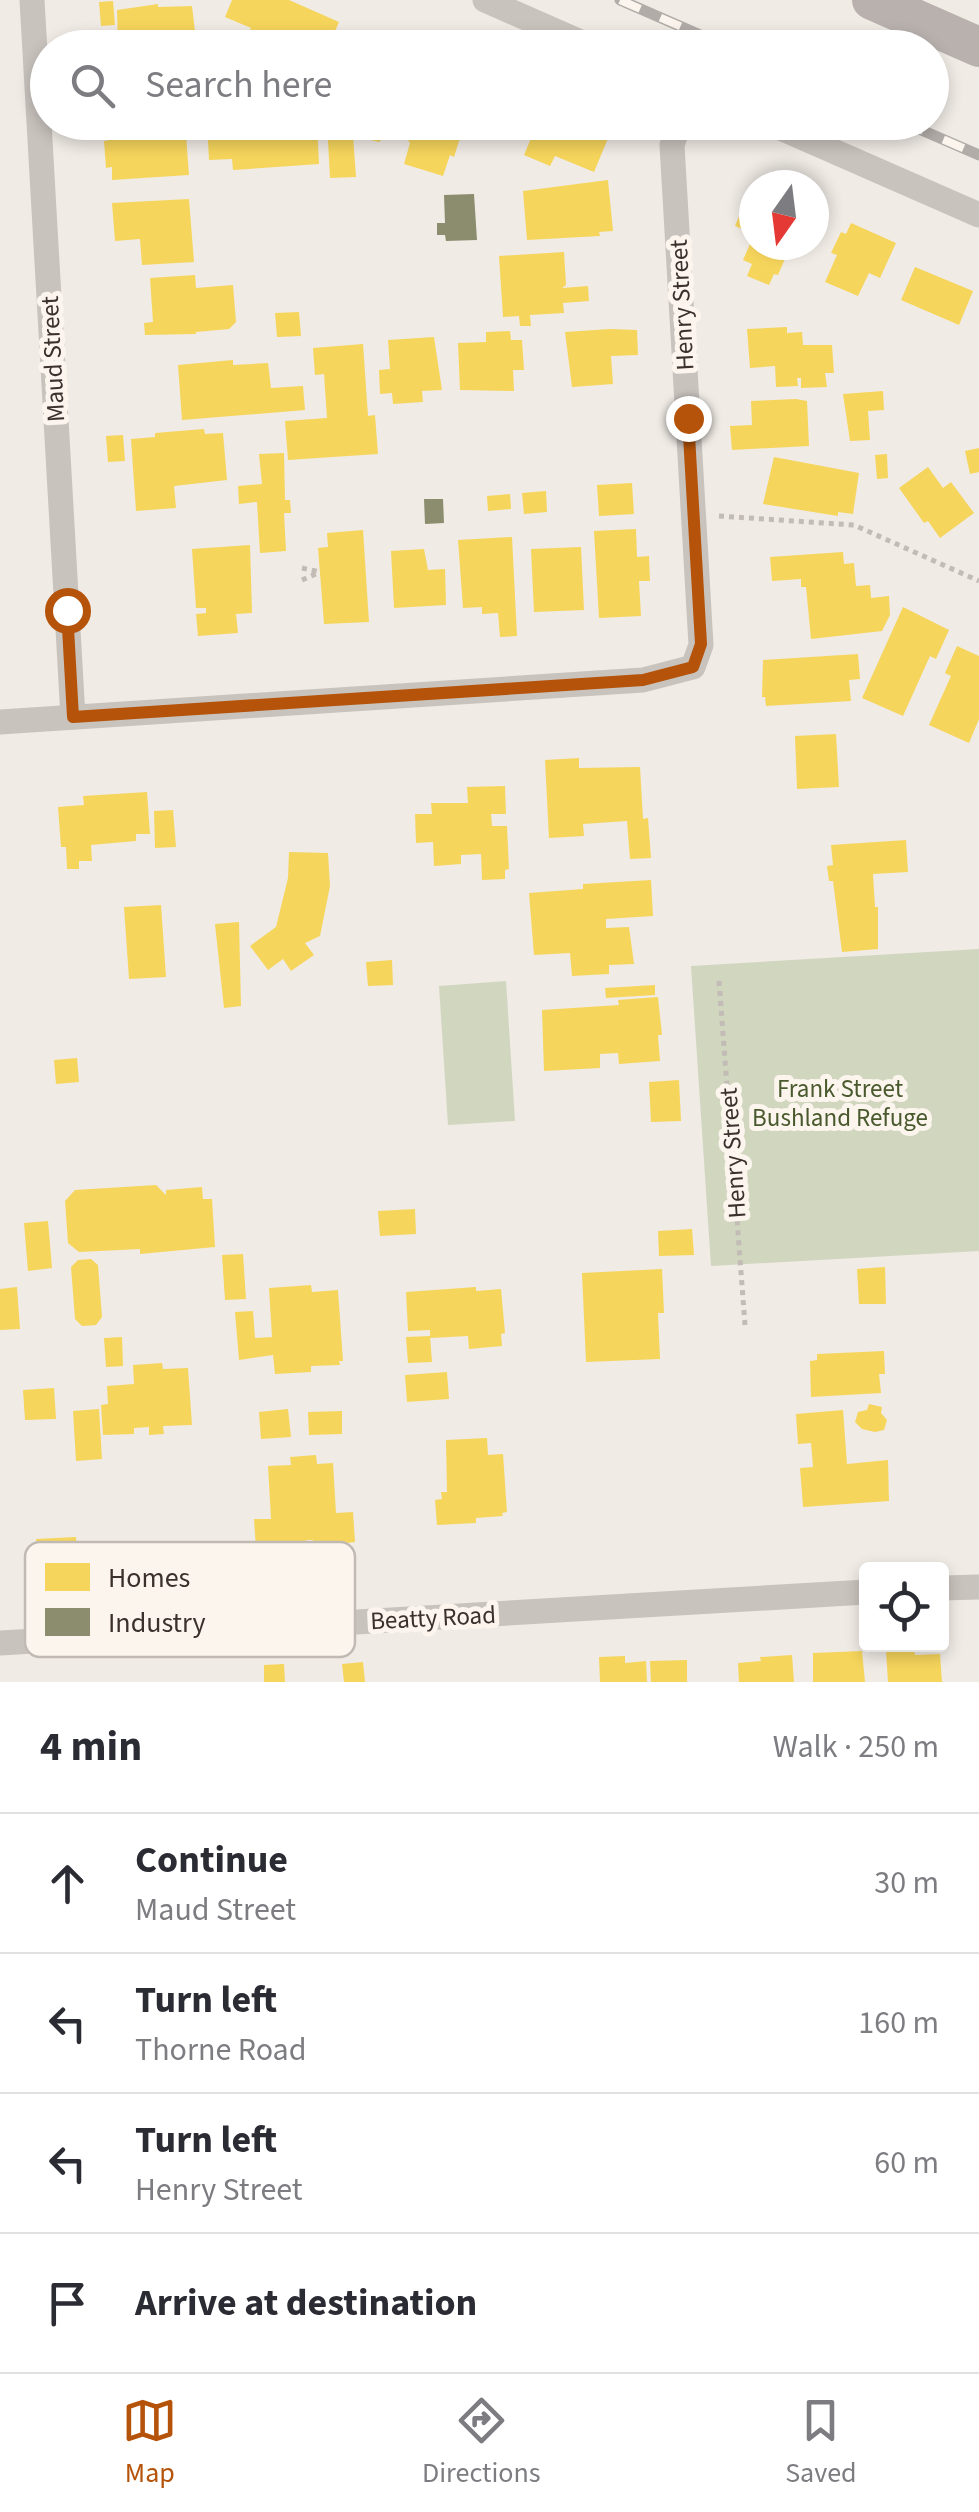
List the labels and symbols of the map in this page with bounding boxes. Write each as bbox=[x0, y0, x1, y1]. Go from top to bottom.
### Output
north arrow bbox=[739, 170, 829, 260]
street label: Henry Street bbox=[661, 238, 703, 371]
street label: Maud Street bbox=[32, 295, 74, 423]
route end bbox=[666, 396, 712, 442]
route start bbox=[45, 588, 91, 634]
park label: Frank Street Bushland Refuge bbox=[752, 1071, 928, 1136]
street label: Henry Street bbox=[710, 1086, 756, 1220]
legend bbox=[25, 1542, 355, 1657]
text: Homes bbox=[108, 1558, 190, 1598]
street label: Beatty Road bbox=[369, 1597, 497, 1639]
text: Industry bbox=[108, 1603, 206, 1643]

